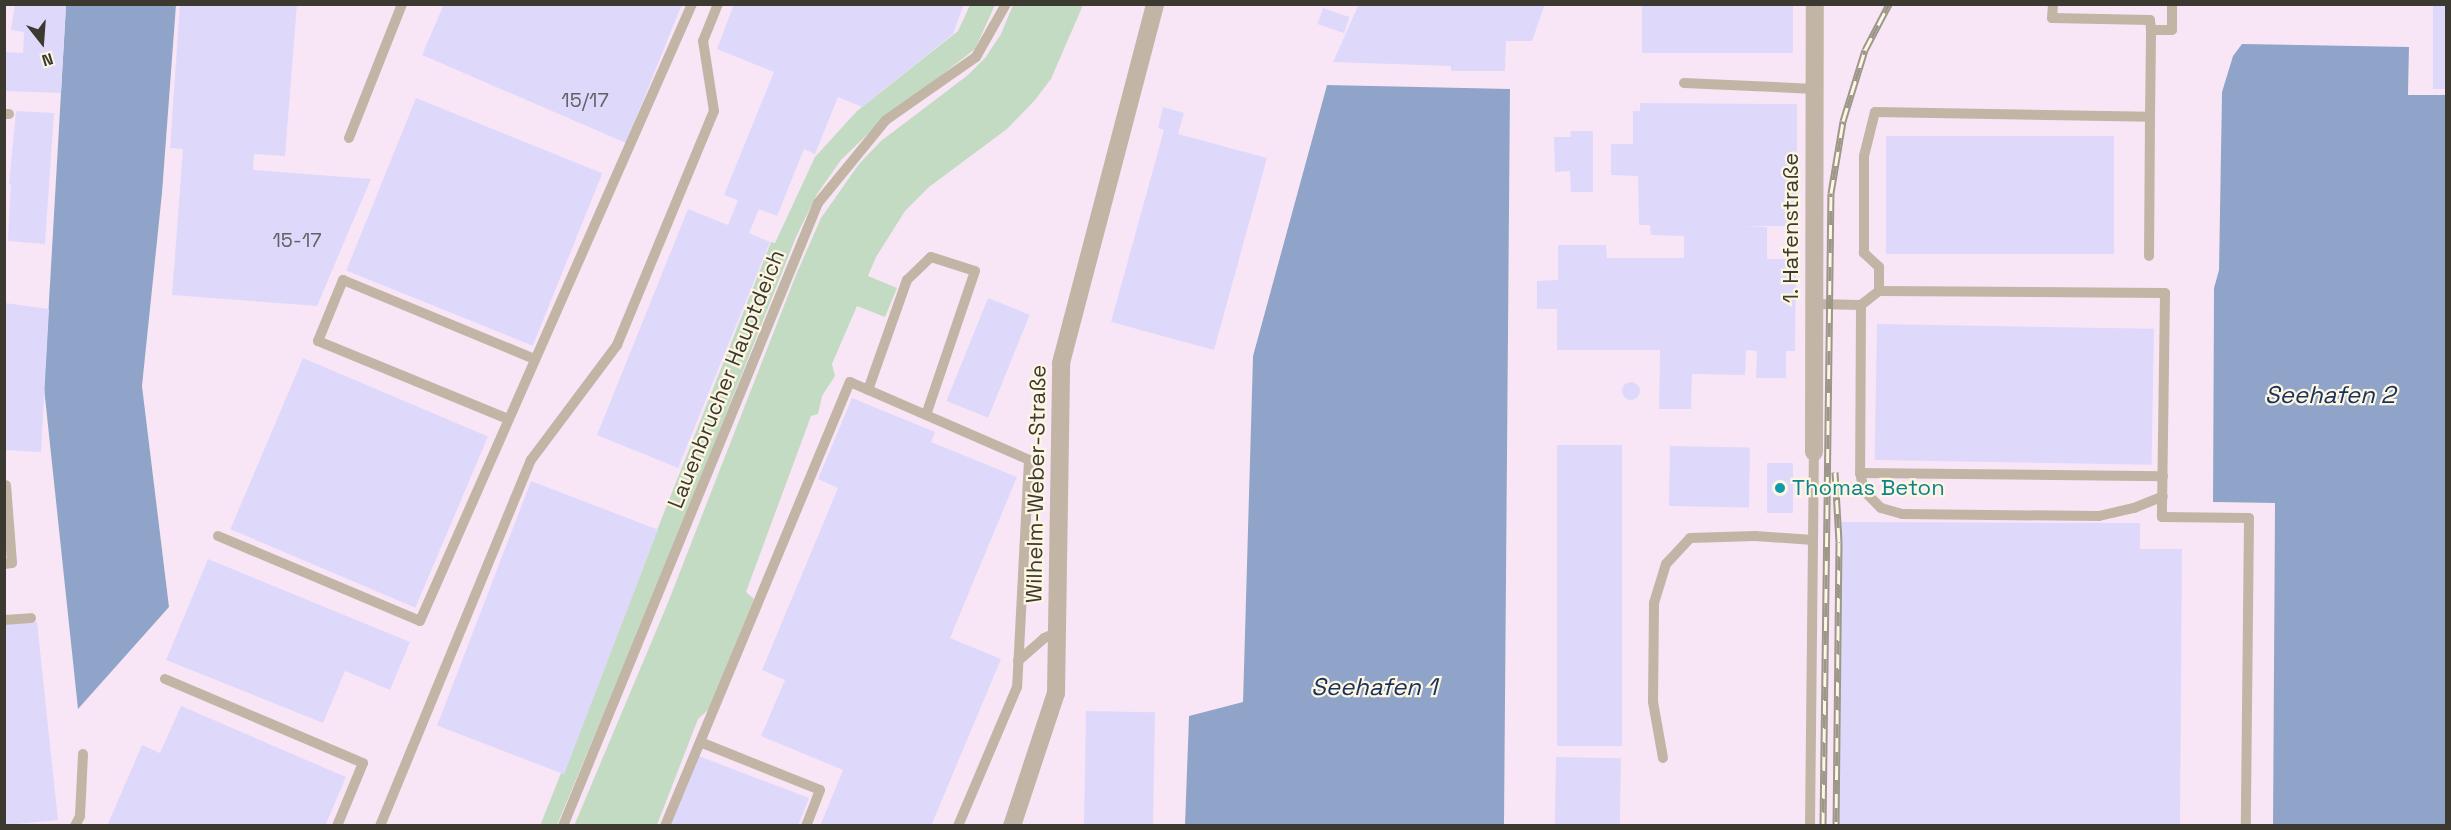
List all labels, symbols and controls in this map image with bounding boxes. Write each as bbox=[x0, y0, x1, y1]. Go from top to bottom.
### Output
north arrow bbox=[12, 12, 72, 72]
text: N bbox=[39, 48, 56, 71]
house number: 15/17 bbox=[561, 88, 609, 112]
street label: 1. Hafenstraße bbox=[1778, 152, 1804, 304]
house number: 15-17 bbox=[272, 228, 322, 252]
street label: Lauenbrucher Hauptdeich bbox=[662, 246, 790, 512]
street label: Wilhelm-Weber-Straße bbox=[1021, 365, 1051, 603]
water label: Seehafen 2 bbox=[2265, 381, 2395, 409]
place label: Thomas Beton bbox=[1792, 475, 1945, 501]
marker: Thomas Beton bbox=[1773, 481, 1787, 495]
water label: Seehafen 1 bbox=[1311, 673, 1437, 701]

